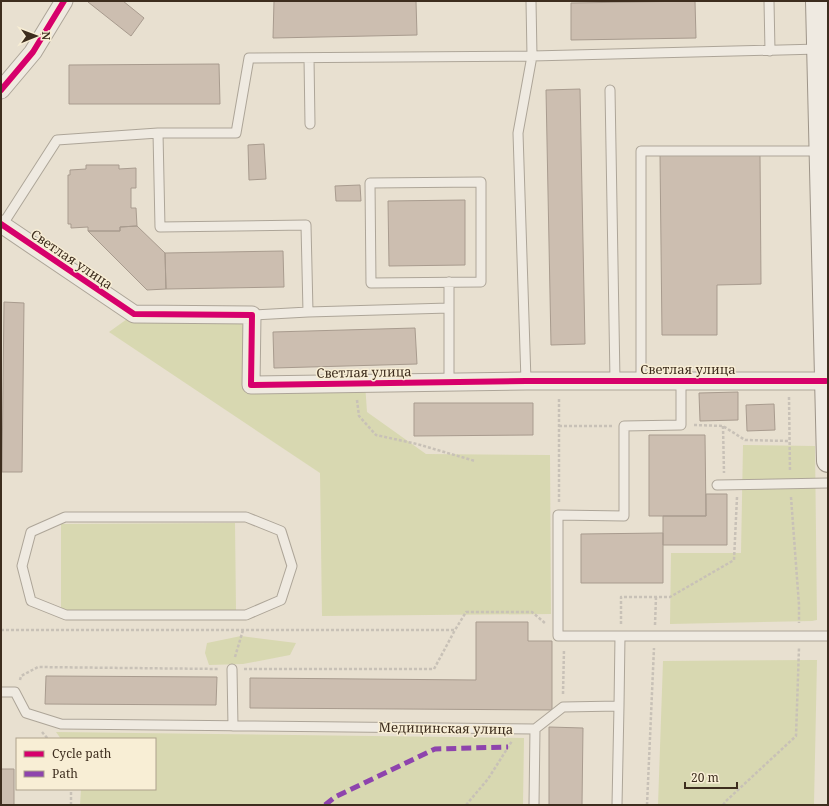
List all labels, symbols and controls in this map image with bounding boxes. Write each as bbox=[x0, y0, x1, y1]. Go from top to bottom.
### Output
north arrow bbox=[16, 16, 56, 56]
text: N bbox=[39, 31, 54, 41]
street label: Светлая улица bbox=[27, 225, 117, 293]
street label: Светлая улица bbox=[640, 360, 736, 378]
street label: Светлая улица bbox=[316, 362, 412, 382]
street label: Медицинская улица bbox=[379, 718, 513, 738]
legend bbox=[16, 738, 156, 790]
text: Cycle path bbox=[52, 745, 112, 762]
scale bar bbox=[685, 764, 737, 790]
text: Path bbox=[52, 765, 78, 782]
text: 20 m bbox=[691, 769, 719, 786]

